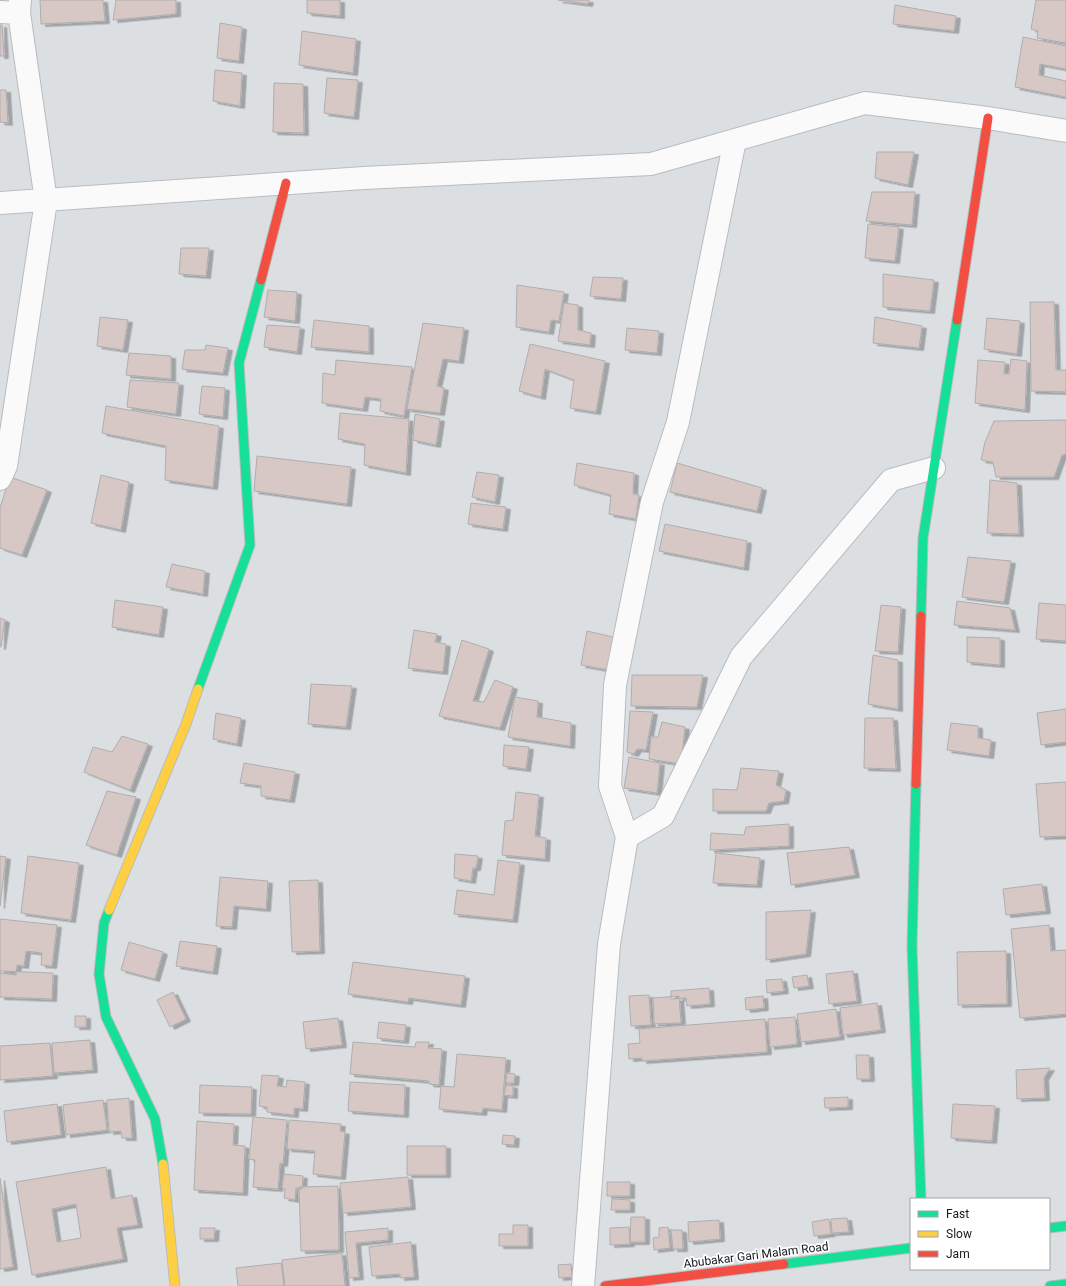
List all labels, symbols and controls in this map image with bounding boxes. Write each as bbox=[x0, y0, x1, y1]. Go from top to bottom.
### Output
legend bbox=[910, 1198, 1050, 1270]
text: Fast bbox=[946, 1207, 969, 1221]
text: Slow bbox=[946, 1227, 972, 1241]
street label: Abubakar Gari Malam Road bbox=[683, 1239, 829, 1271]
text: Jam bbox=[946, 1247, 970, 1261]

